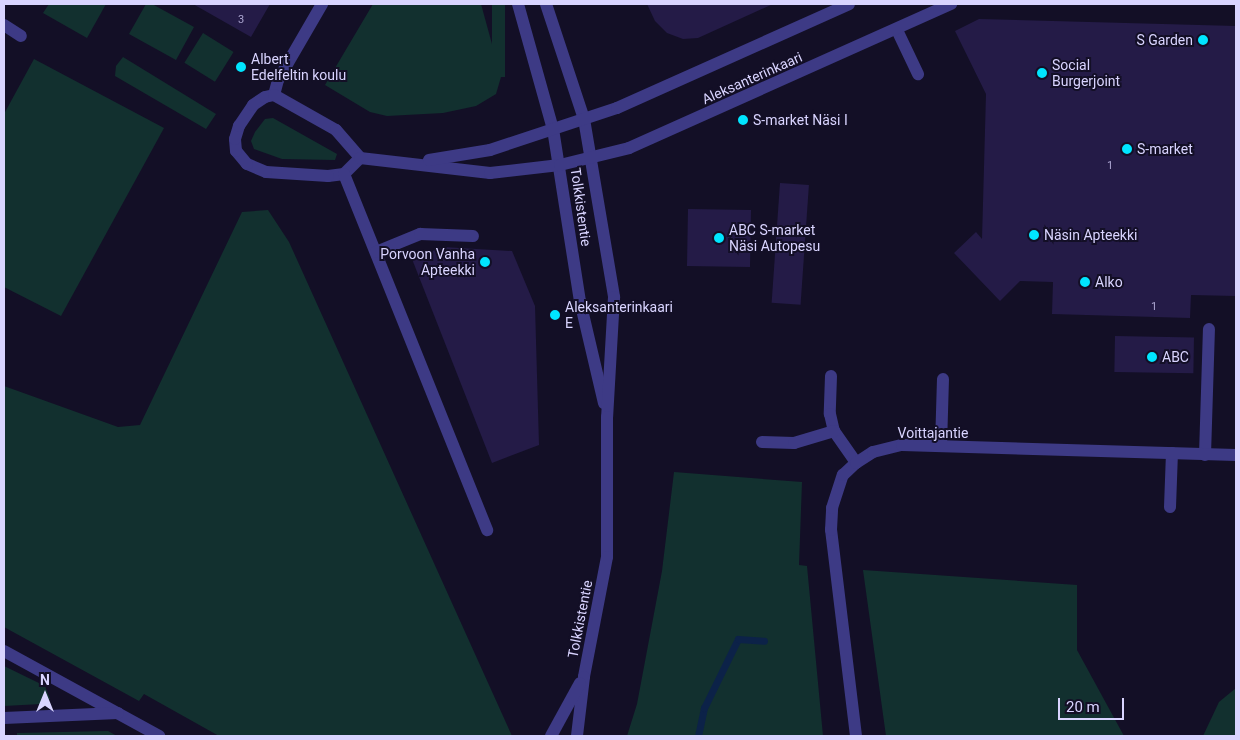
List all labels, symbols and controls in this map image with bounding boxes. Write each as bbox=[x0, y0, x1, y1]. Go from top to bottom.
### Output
house number: 3 bbox=[238, 13, 244, 27]
place label: S Garden bbox=[1136, 32, 1193, 48]
marker: S Garden bbox=[1197, 34, 1209, 46]
street label: Aleksanterinkaari bbox=[699, 48, 805, 108]
place label: Albert Edelfeltin koulu bbox=[251, 51, 346, 84]
place label: Social Burgerjoint bbox=[1052, 57, 1120, 90]
marker: Albert Edelfeltin koulu bbox=[235, 61, 247, 73]
marker: Social Burgerjoint bbox=[1036, 67, 1048, 79]
place label: S-market Näsi I bbox=[753, 112, 848, 128]
marker: S-market Näsi I bbox=[737, 114, 749, 126]
place label: S-market bbox=[1137, 141, 1193, 157]
marker: S-market bbox=[1121, 143, 1133, 155]
house number: 1 bbox=[1107, 159, 1113, 173]
street label: Tolkkistentie bbox=[567, 167, 595, 247]
place label: ABC S-market Näsi Autopesu bbox=[729, 222, 820, 254]
place label: Näsin Apteekki bbox=[1044, 227, 1137, 243]
marker: Näsin Apteekki bbox=[1028, 229, 1040, 241]
marker: ABC S-market Näsi Autopesu bbox=[713, 232, 725, 244]
place label: Porvoon Vanha Apteekki bbox=[380, 246, 475, 278]
marker: Porvoon Vanha Apteekki bbox=[479, 256, 491, 268]
place label: Alko bbox=[1095, 274, 1123, 290]
marker: Alko bbox=[1079, 276, 1091, 288]
place label: Aleksanterinkaari E bbox=[565, 299, 673, 332]
house number: 1 bbox=[1151, 300, 1157, 314]
marker: Aleksanterinkaari E bbox=[549, 309, 561, 321]
place label: ABC bbox=[1162, 349, 1189, 365]
marker: ABC bbox=[1146, 351, 1158, 363]
street label: Voittajantie bbox=[898, 425, 968, 441]
street label: Tolkkistentie bbox=[564, 579, 596, 659]
north arrow bbox=[20, 670, 70, 720]
text: N bbox=[40, 672, 50, 688]
scale bar bbox=[1060, 688, 1126, 720]
text: 20 m bbox=[1066, 698, 1100, 716]

